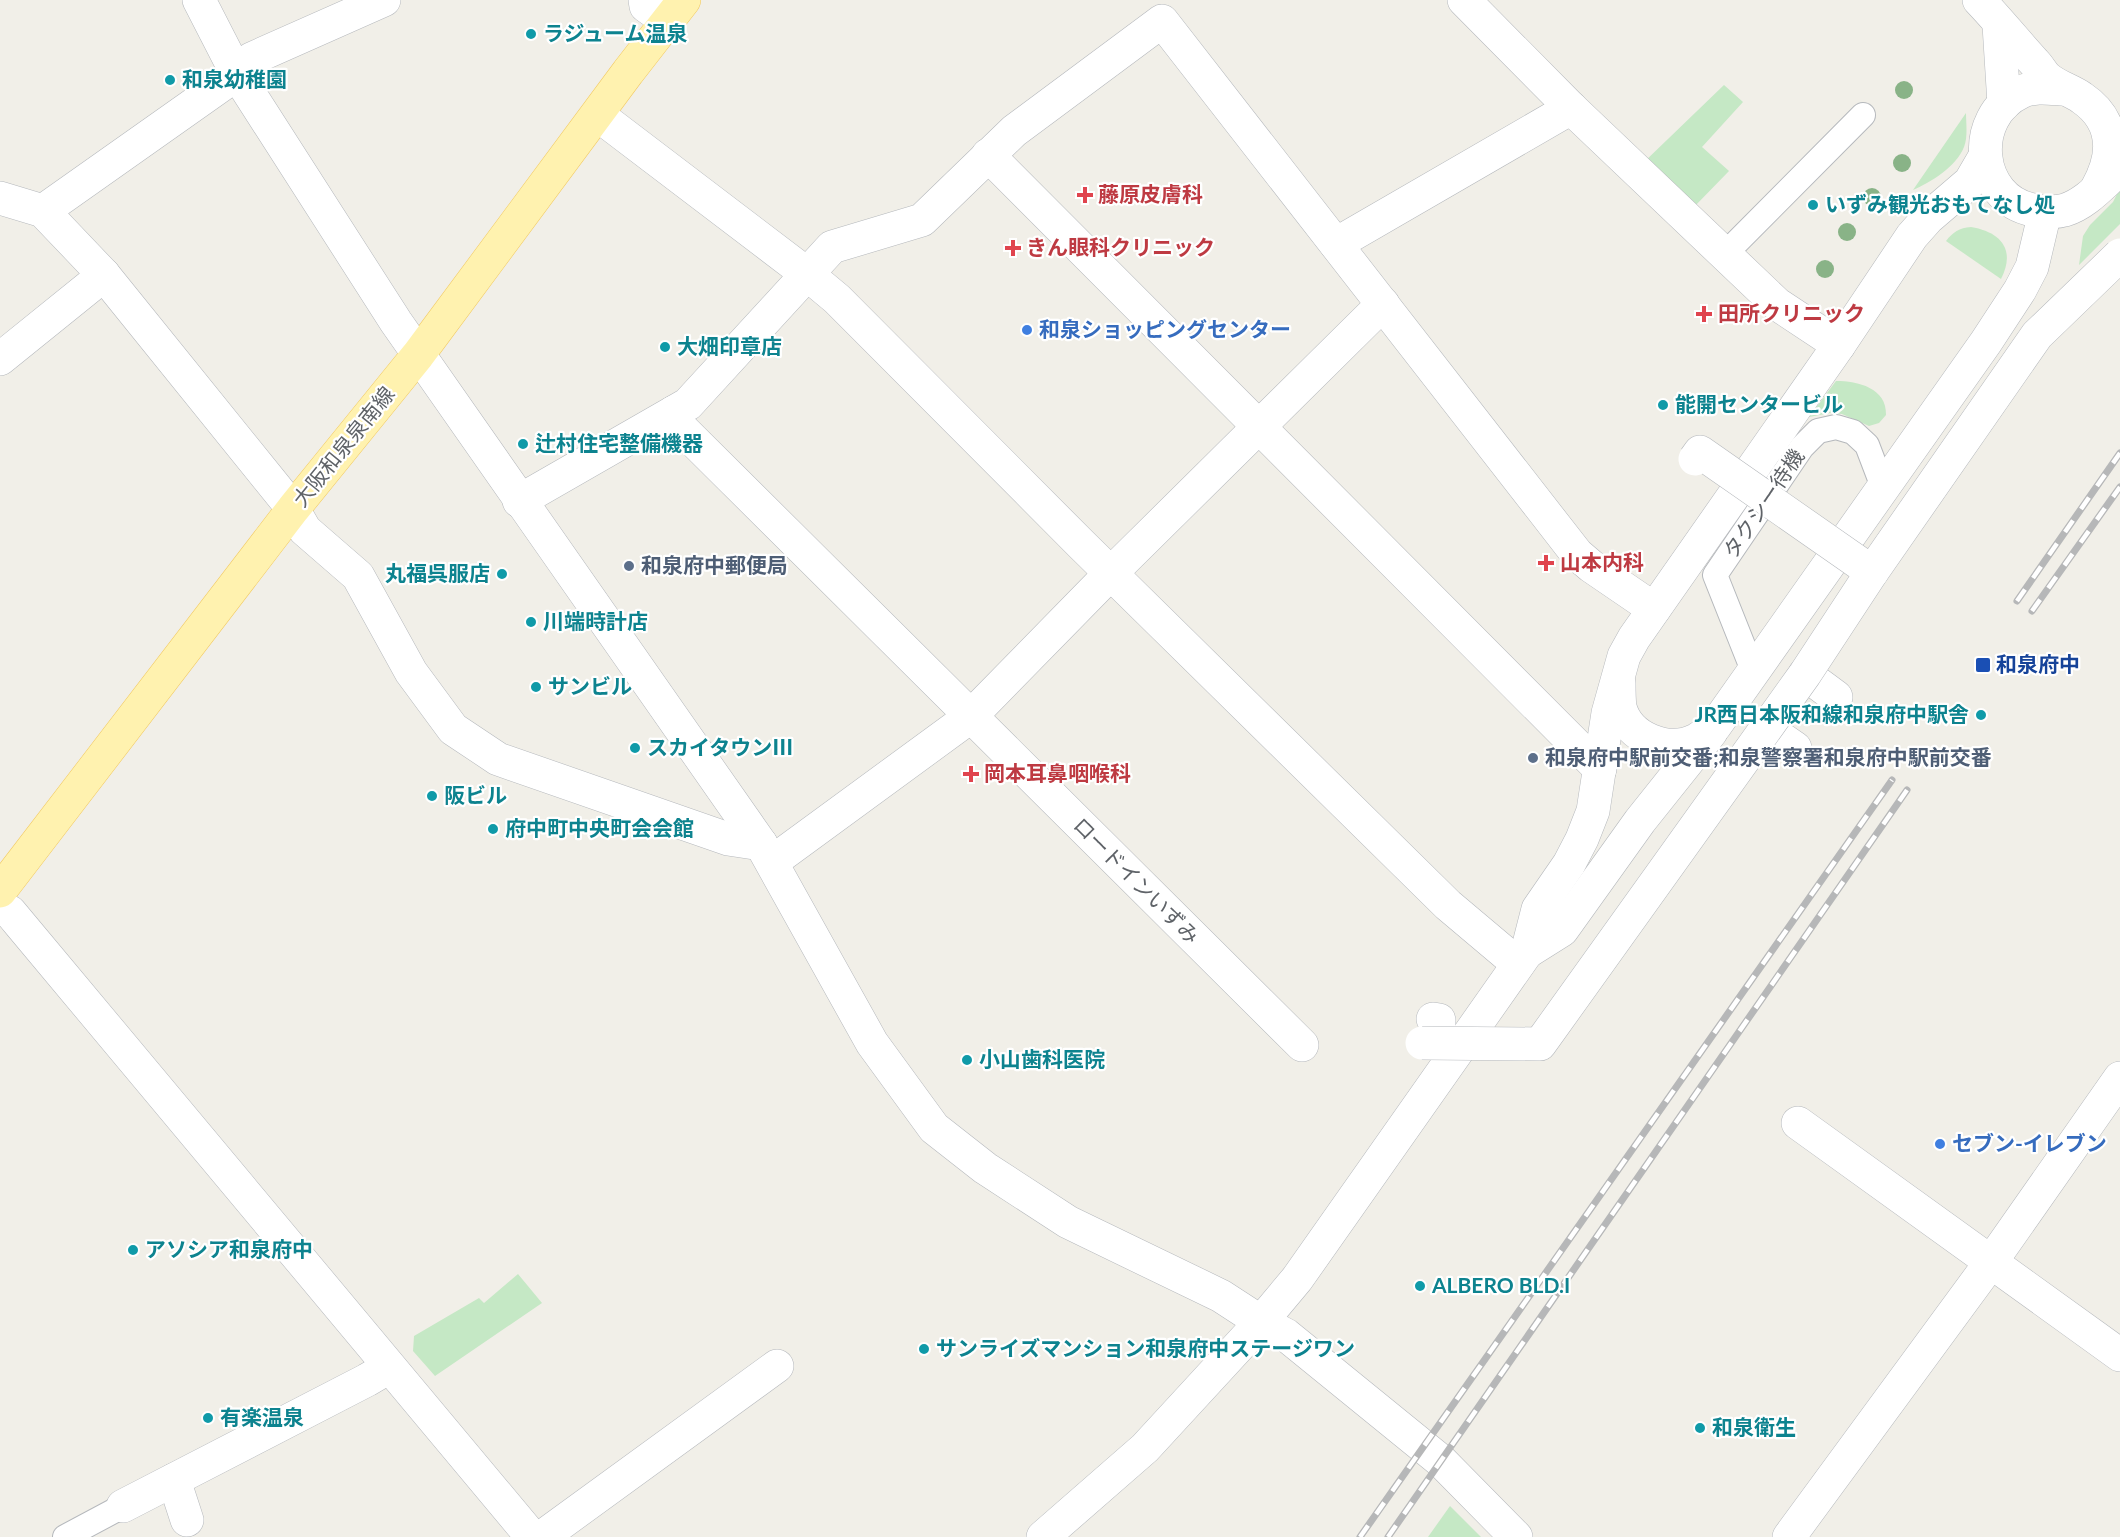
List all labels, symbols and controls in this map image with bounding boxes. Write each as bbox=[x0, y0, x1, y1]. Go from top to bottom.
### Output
place label: ラジューム温泉 bbox=[543, 20, 687, 45]
marker: ラジューム温泉 bbox=[524, 27, 538, 41]
place label: 和泉幼稚園 bbox=[182, 66, 287, 91]
marker: 和泉幼稚園 bbox=[163, 73, 177, 87]
place label: 藤原皮膚科 bbox=[1098, 181, 1203, 206]
marker: 藤原皮膚科 bbox=[1076, 186, 1094, 204]
place label: いずみ観光おもてなし処 bbox=[1825, 191, 2055, 216]
marker: いずみ観光おもてなし処 bbox=[1806, 198, 1820, 212]
place label: きん眼科クリニック bbox=[1026, 234, 1215, 259]
marker: きん眼科クリニック bbox=[1004, 239, 1022, 257]
place label: 田所クリニック bbox=[1718, 300, 1865, 325]
marker: 田所クリニック bbox=[1695, 305, 1713, 323]
place label: 和泉ショッピングセンター bbox=[1039, 316, 1291, 341]
marker: 和泉ショッピングセンター bbox=[1020, 323, 1034, 337]
place label: 大畑印章店 bbox=[677, 333, 782, 358]
marker: 大畑印章店 bbox=[658, 340, 672, 354]
street label: 大阪和泉泉南線 bbox=[287, 381, 399, 511]
place label: 能開センタービル bbox=[1675, 391, 1843, 416]
marker: 能開センタービル bbox=[1656, 398, 1670, 412]
place label: 辻村住宅整備機器 bbox=[535, 430, 703, 455]
marker: 辻村住宅整備機器 bbox=[516, 437, 530, 451]
street label: タクシー待機 bbox=[1717, 444, 1808, 562]
place label: 山本内科 bbox=[1560, 549, 1644, 574]
place label: 和泉府中郵便局 bbox=[641, 552, 788, 577]
marker: 山本内科 bbox=[1537, 554, 1555, 572]
marker: 和泉府中郵便局 bbox=[622, 559, 636, 573]
place label: 丸福呉服店 bbox=[385, 560, 490, 585]
marker: 丸福呉服店 bbox=[495, 567, 509, 581]
place label: 川端時計店 bbox=[543, 608, 648, 633]
marker: 川端時計店 bbox=[524, 615, 538, 629]
place label: 和泉府中 bbox=[1996, 651, 2080, 676]
marker: 和泉府中 bbox=[1974, 656, 1992, 674]
place label: サンビル bbox=[548, 673, 632, 698]
marker: サンビル bbox=[529, 680, 543, 694]
place label: JR西日本阪和線和泉府中駅舎 bbox=[1694, 701, 1969, 726]
marker: JR西日本阪和線和泉府中駅舎 bbox=[1974, 708, 1988, 722]
place label: スカイタウンⅢ bbox=[647, 734, 793, 759]
marker: スカイタウンⅢ bbox=[628, 741, 642, 755]
place label: 和泉府中駅前交番;和泉警察署和泉府中駅前交番 bbox=[1545, 744, 1992, 769]
marker: 和泉府中駅前交番;和泉警察署和泉府中駅前交番 bbox=[1526, 751, 1540, 765]
place label: 岡本耳鼻咽喉科 bbox=[984, 760, 1131, 785]
marker: 岡本耳鼻咽喉科 bbox=[962, 765, 980, 783]
place label: 阪ビル bbox=[444, 782, 507, 807]
marker: 阪ビル bbox=[425, 789, 439, 803]
street label: ロードインいずみ bbox=[1069, 812, 1205, 948]
place label: 府中町中央町会会館 bbox=[505, 815, 694, 840]
marker: 府中町中央町会会館 bbox=[486, 822, 500, 836]
place label: 小山歯科医院 bbox=[979, 1046, 1105, 1071]
marker: 小山歯科医院 bbox=[960, 1053, 974, 1067]
place label: セブン-イレブン bbox=[1952, 1130, 2107, 1155]
marker: セブン-イレブン bbox=[1933, 1137, 1947, 1151]
place label: アソシア和泉府中 bbox=[145, 1236, 313, 1261]
marker: アソシア和泉府中 bbox=[126, 1243, 140, 1257]
place label: ALBERO BLD.I bbox=[1431, 1272, 1570, 1297]
marker: ALBERO BLD.I bbox=[1413, 1279, 1427, 1293]
place label: サンライズマンション和泉府中ステージワン bbox=[936, 1335, 1355, 1360]
marker: サンライズマンション和泉府中ステージワン bbox=[917, 1342, 931, 1356]
place label: 有楽温泉 bbox=[220, 1404, 304, 1429]
marker: 有楽温泉 bbox=[201, 1411, 215, 1425]
place label: 和泉衛生 bbox=[1712, 1414, 1796, 1439]
marker: 和泉衛生 bbox=[1693, 1421, 1707, 1435]

